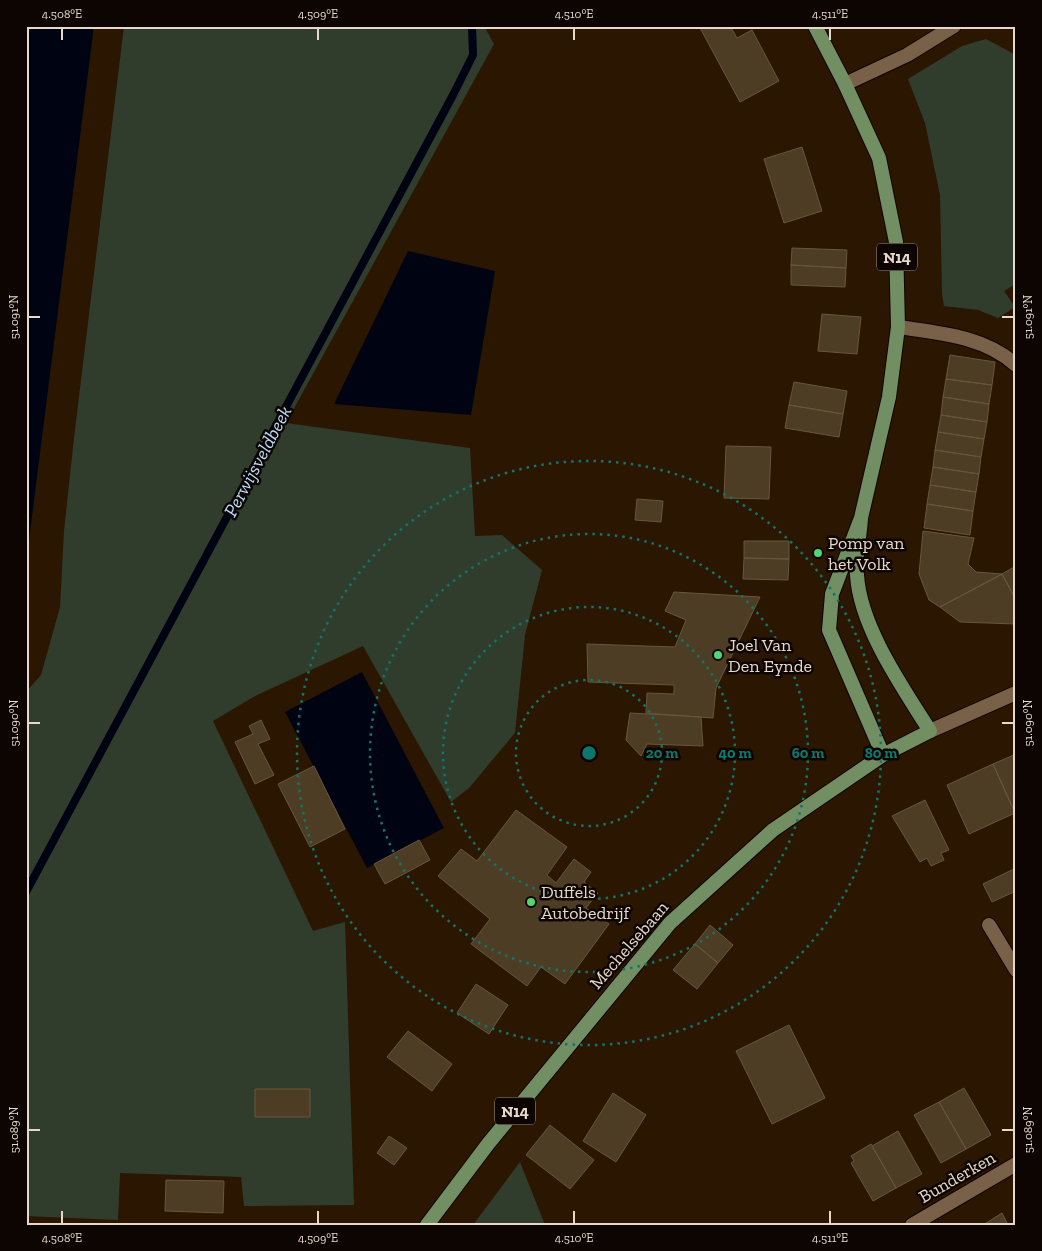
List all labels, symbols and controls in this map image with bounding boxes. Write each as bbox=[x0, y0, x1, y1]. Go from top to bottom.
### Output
text: 4.508°E bbox=[42, 7, 82, 21]
text: 4.509°E bbox=[298, 7, 338, 21]
text: 4.510°E bbox=[555, 7, 593, 21]
text: 4.511°E bbox=[812, 7, 848, 21]
road number: N14 bbox=[877, 243, 917, 270]
text: 51.091°N bbox=[7, 295, 21, 339]
text: 51.091°N bbox=[1021, 295, 1035, 339]
water label: Perwijsveldbeek bbox=[219, 402, 296, 521]
place label: Pomp van het Volk bbox=[828, 532, 905, 575]
marker: Pomp van het Volk bbox=[812, 547, 824, 559]
place label: Joel Van Den Eynde bbox=[728, 634, 812, 677]
marker: Joel Van Den Eynde bbox=[712, 649, 724, 661]
text: 51.090°N bbox=[7, 699, 21, 746]
text: 51.090°N bbox=[1021, 699, 1035, 746]
centre of rings bbox=[580, 744, 598, 762]
text: 20 m bbox=[646, 744, 678, 762]
text: 40 m bbox=[718, 744, 752, 762]
text: 60 m bbox=[792, 744, 824, 762]
text: 80 m bbox=[865, 744, 897, 762]
place label: Duffels Autobedrijf bbox=[541, 881, 630, 924]
marker: Duffels Autobedrijf bbox=[525, 896, 537, 908]
street label: Mechelsebaan bbox=[585, 896, 674, 993]
road number: N14 bbox=[495, 1098, 535, 1124]
text: 51.089°N bbox=[7, 1107, 21, 1153]
text: 51.089°N bbox=[1021, 1107, 1035, 1153]
street label: Bunderken bbox=[915, 1146, 1000, 1208]
text: 4.508°E bbox=[42, 1231, 82, 1245]
text: 4.509°E bbox=[298, 1231, 338, 1245]
text: 4.510°E bbox=[555, 1231, 593, 1245]
text: 4.511°E bbox=[812, 1231, 848, 1245]

